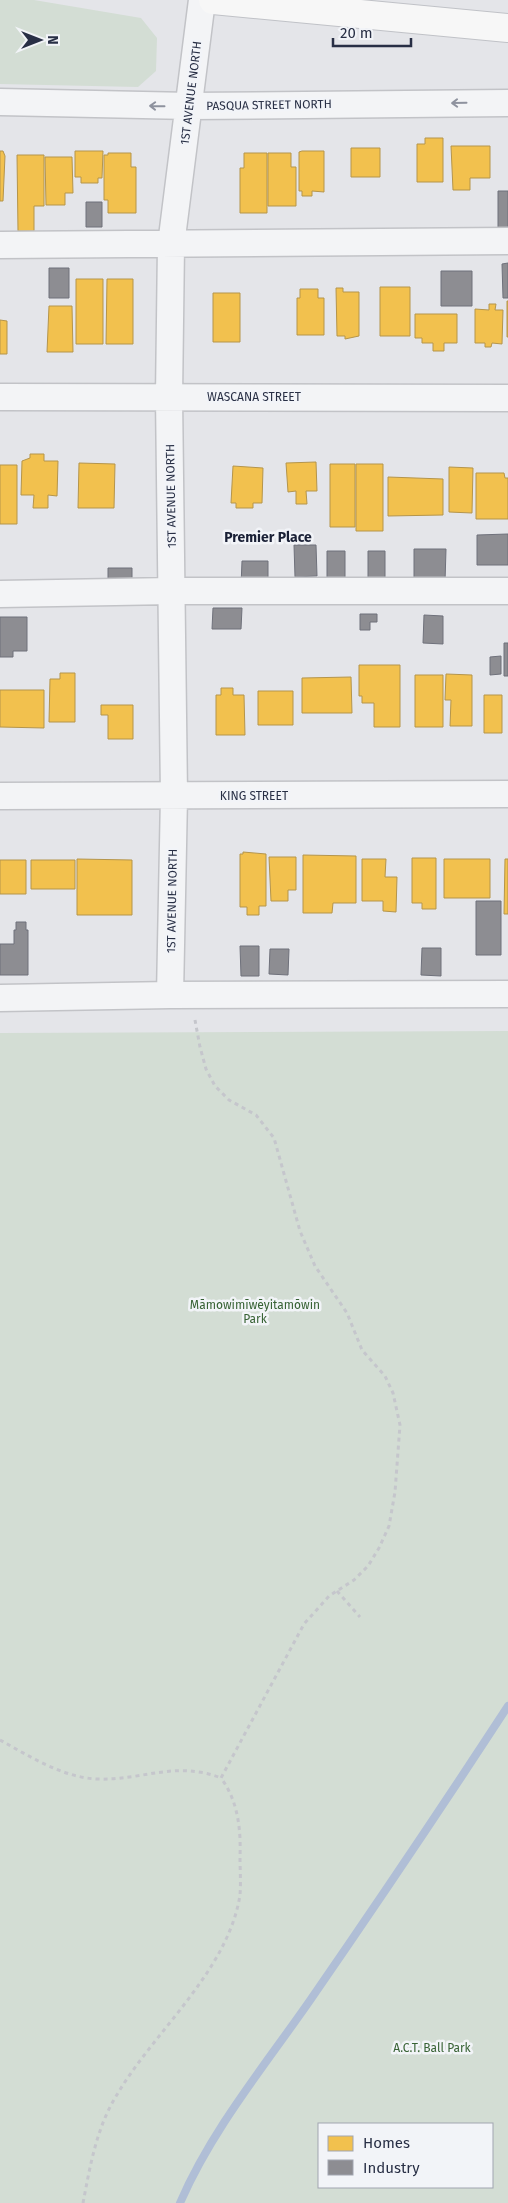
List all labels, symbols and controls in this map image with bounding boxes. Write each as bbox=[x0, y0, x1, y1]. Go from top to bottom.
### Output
north arrow bbox=[15, 15, 65, 65]
scale bar bbox=[333, 15, 410, 47]
text: 20 m bbox=[340, 24, 373, 42]
text: N bbox=[44, 35, 61, 45]
street label: 1ST AVENUE NORTH bbox=[178, 40, 204, 146]
street label: PASQUA STREET NORTH bbox=[206, 97, 332, 113]
one-way arrow bbox=[452, 99, 468, 108]
one-way arrow bbox=[149, 101, 165, 110]
street label: WASCANA STREET bbox=[207, 390, 302, 404]
street label: 1ST AVENUE NORTH bbox=[163, 444, 179, 548]
district label: Premier Place bbox=[224, 529, 312, 546]
street label: KING STREET bbox=[220, 789, 289, 803]
street label: 1ST AVENUE NORTH bbox=[164, 849, 180, 953]
park label: Māmowimīwēyitamōwin Park bbox=[190, 1298, 320, 1326]
park label: A.C.T. Ball Park bbox=[393, 2041, 472, 2055]
legend bbox=[318, 2123, 493, 2188]
text: Homes bbox=[363, 2134, 410, 2152]
text: Industry bbox=[363, 2159, 420, 2177]

